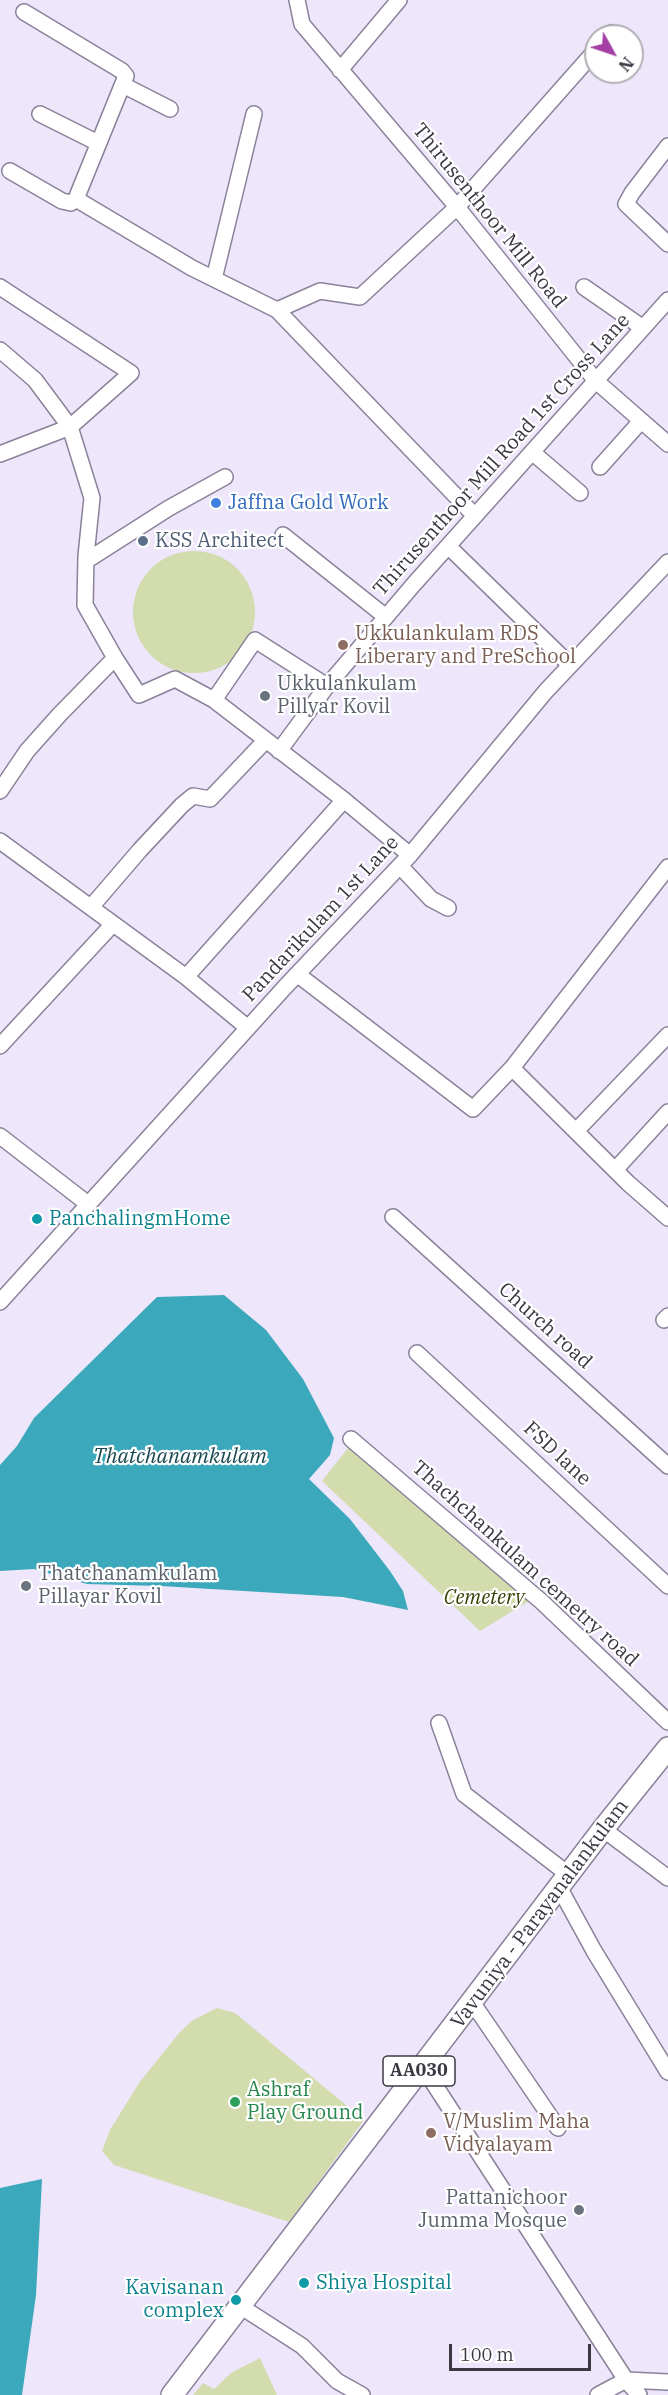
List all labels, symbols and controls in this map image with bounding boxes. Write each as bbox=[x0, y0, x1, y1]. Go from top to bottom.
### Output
north arrow bbox=[584, 24, 644, 84]
text: N bbox=[615, 53, 638, 76]
street label: Thirusenthoor Mill Road bbox=[407, 119, 571, 313]
street label: Thirusenthoor Mill Road 1st Cross Lane bbox=[369, 309, 635, 601]
place label: Jaffna Gold Work bbox=[228, 491, 389, 515]
marker: Jaffna Gold Work bbox=[209, 496, 223, 510]
place label: KSS Architect bbox=[155, 529, 284, 553]
marker: KSS Architect bbox=[136, 534, 150, 548]
place label: Ukkulankulam RDS Liberary and PreSchool bbox=[355, 622, 576, 669]
marker: Ukkulankulam RDS Liberary and PreSchool bbox=[336, 638, 350, 652]
place label: Ukkulankulam Pillyar Kovil bbox=[277, 672, 417, 719]
marker: Ukkulankulam Pillyar Kovil bbox=[258, 689, 272, 703]
street label: Pandarikulam 1st Lane bbox=[238, 831, 404, 1007]
place label: PanchalingmHome bbox=[49, 1207, 230, 1231]
marker: PanchalingmHome bbox=[30, 1212, 44, 1226]
street label: Church road bbox=[493, 1278, 597, 1374]
street label: FSD lane bbox=[518, 1417, 596, 1491]
water label: Thatchanamkulam bbox=[93, 1444, 267, 1470]
street label: Thachchankulam cemetry road bbox=[407, 1456, 643, 1672]
place label: Thatchanamkulam Pillayar Kovil bbox=[38, 1562, 218, 1609]
marker: Thatchanamkulam Pillayar Kovil bbox=[19, 1579, 33, 1593]
park label: Cemetery bbox=[444, 1586, 524, 1610]
street label: Vavuniya - Parayanalankulam bbox=[446, 1795, 634, 2033]
road number: AA030 bbox=[383, 2056, 455, 2086]
place label: Ashraf Play Ground bbox=[247, 2078, 363, 2125]
marker: Ashraf Play Ground bbox=[228, 2095, 242, 2109]
place label: V/Muslim Maha Vidyalayam bbox=[443, 2110, 590, 2157]
marker: V/Muslim Maha Vidyalayam bbox=[424, 2126, 438, 2140]
place label: Pattanichoor Jumma Mosque bbox=[418, 2186, 567, 2233]
marker: Pattanichoor Jumma Mosque bbox=[572, 2203, 586, 2217]
place label: Shiya Hospital bbox=[316, 2271, 452, 2295]
place label: Kavisanan complex bbox=[125, 2276, 224, 2323]
marker: Shiya Hospital bbox=[297, 2276, 311, 2290]
marker: Kavisanan complex bbox=[229, 2293, 243, 2307]
scale bar bbox=[452, 2332, 594, 2370]
text: 100 m bbox=[460, 2343, 514, 2366]

